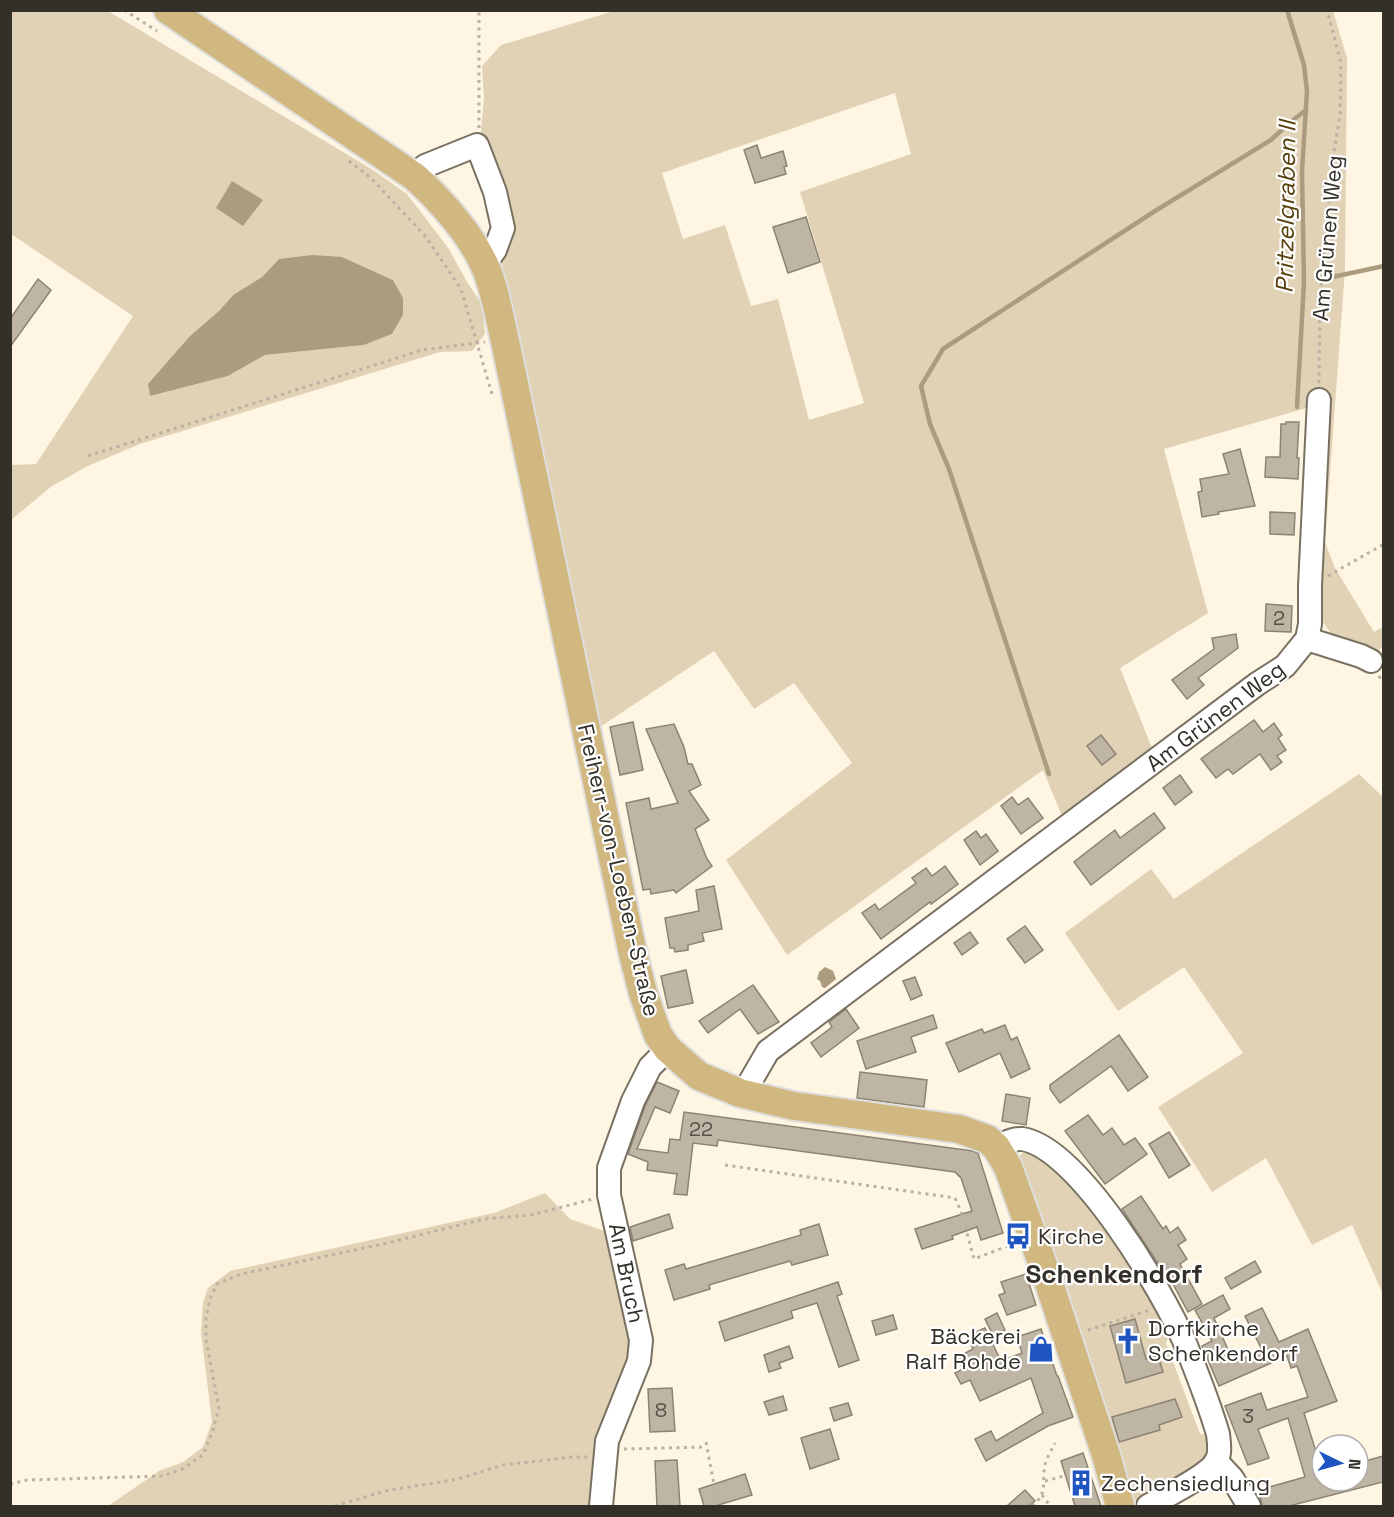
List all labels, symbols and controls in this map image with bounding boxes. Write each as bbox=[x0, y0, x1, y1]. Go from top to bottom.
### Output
water label: Pritzelgraben II bbox=[1268, 117, 1303, 294]
street label: Am Grünen Weg bbox=[1306, 154, 1348, 322]
house number: 2 bbox=[1273, 605, 1285, 631]
street label: Am Grünen Weg bbox=[1140, 655, 1290, 777]
street label: Freiherr-von-Loeben-Straße bbox=[572, 721, 666, 1019]
house number: 22 bbox=[689, 1116, 713, 1142]
street label: Am Bruch bbox=[603, 1221, 651, 1325]
bus stop icon: Kirche bbox=[1003, 1221, 1033, 1251]
place label: Kirche bbox=[1038, 1222, 1104, 1250]
district label: Schenkendorf bbox=[1025, 1257, 1203, 1291]
place label: Dorfkirche Schenkendorf bbox=[1148, 1314, 1298, 1367]
place label: Bäckerei Ralf Rohde bbox=[906, 1322, 1021, 1375]
church icon: Dorfkirche Schenkendorf bbox=[1113, 1326, 1143, 1356]
shop icon: Bäckerei Ralf Rohde bbox=[1026, 1334, 1056, 1364]
house number: 8 bbox=[655, 1397, 667, 1423]
house number: 3 bbox=[1242, 1403, 1254, 1429]
north arrow bbox=[1310, 1433, 1370, 1493]
text: N bbox=[1344, 1458, 1365, 1471]
building icon: Zechensiedlung bbox=[1066, 1468, 1096, 1498]
place label: Zechensiedlung bbox=[1101, 1469, 1270, 1497]

